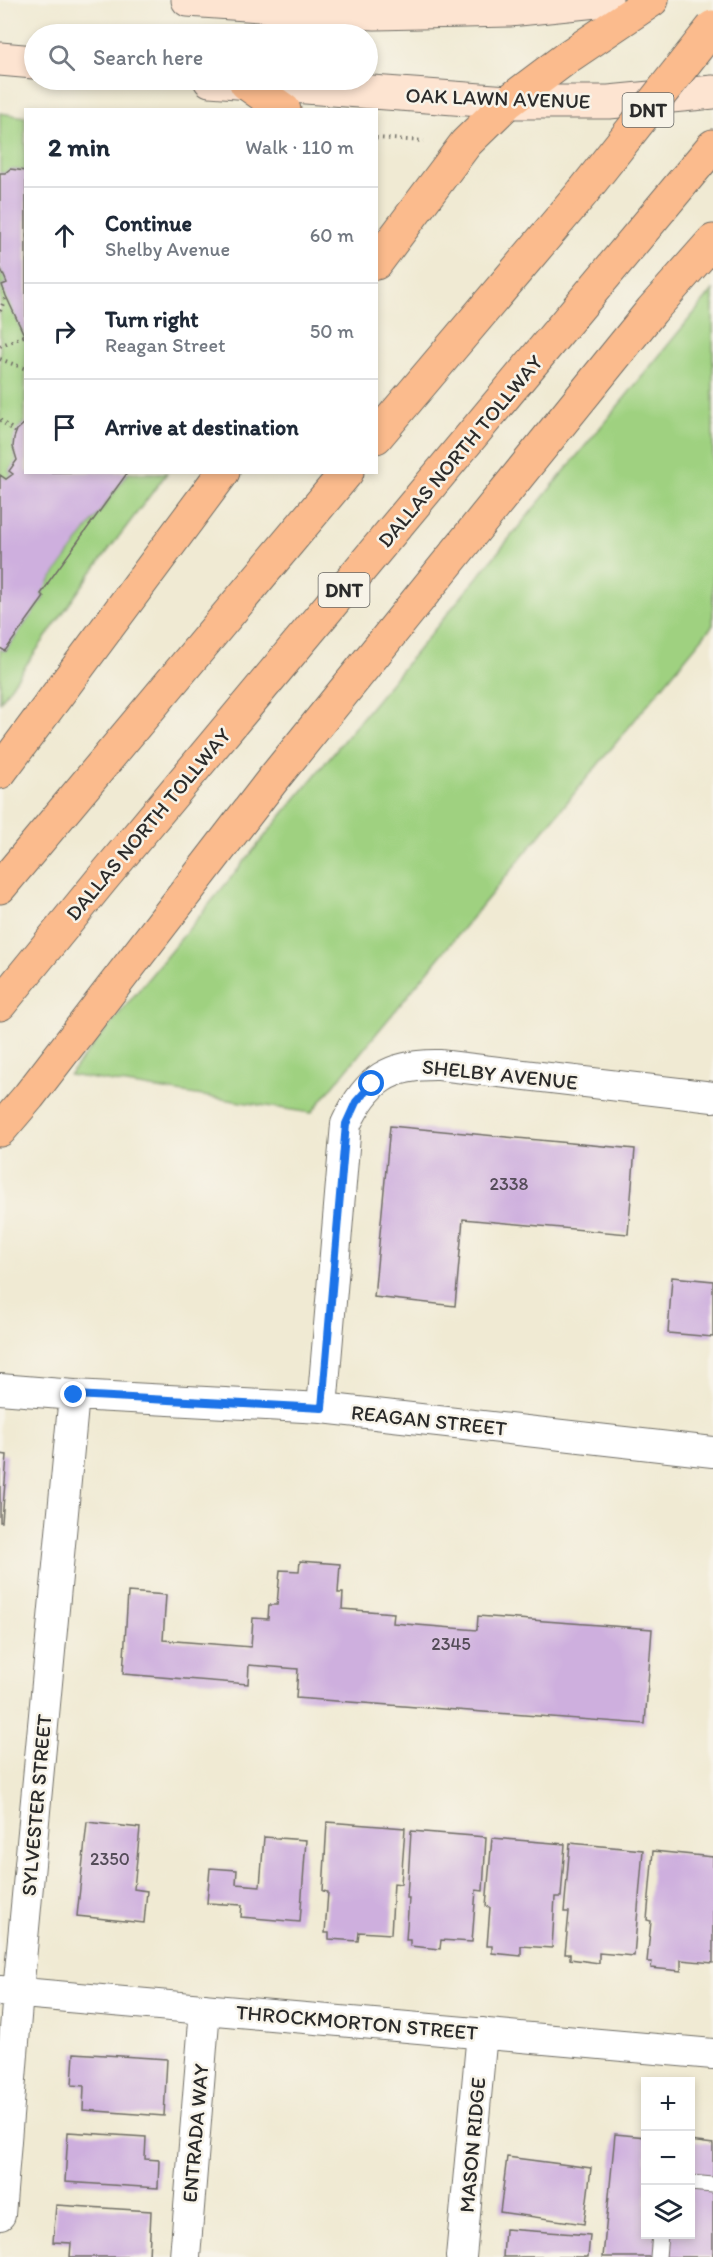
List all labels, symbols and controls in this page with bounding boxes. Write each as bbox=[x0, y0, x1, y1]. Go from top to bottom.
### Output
search box bbox=[24, 24, 378, 90]
icon: search bbox=[45, 41, 78, 74]
text: Search here bbox=[93, 44, 203, 71]
street label: OAK LAWN AVENUE bbox=[405, 82, 591, 114]
road number: DNT bbox=[622, 93, 674, 127]
text: 2 min bbox=[48, 131, 110, 163]
text: Walk · 110 m bbox=[245, 135, 354, 159]
text: Continue bbox=[105, 210, 192, 237]
icon: ahead bbox=[48, 219, 81, 252]
text: 60 m bbox=[310, 223, 354, 247]
text: Shelby Avenue bbox=[105, 237, 230, 261]
text: Turn right bbox=[105, 306, 199, 333]
icon: right bbox=[48, 315, 81, 348]
text: 50 m bbox=[310, 319, 354, 343]
text: Reagan Street bbox=[105, 333, 225, 357]
street label: DALLAS NORTH TOLLWAY bbox=[372, 350, 548, 552]
icon: arrive bbox=[48, 411, 81, 444]
text: Arrive at destination bbox=[105, 414, 299, 441]
road number: DNT bbox=[318, 573, 370, 607]
street label: DALLAS NORTH TOLLWAY bbox=[60, 723, 236, 925]
street label: SHELBY AVENUE bbox=[421, 1053, 579, 1095]
route start bbox=[358, 1070, 384, 1096]
house number: 2338 bbox=[490, 1173, 529, 1195]
route end bbox=[60, 1381, 86, 1407]
street label: REAGAN STREET bbox=[350, 1399, 508, 1441]
house number: 2345 bbox=[431, 1633, 471, 1655]
street label: SYLVESTER STREET bbox=[16, 1713, 56, 1897]
house number: 2350 bbox=[90, 1848, 130, 1870]
street label: THROCKMORTON STREET bbox=[235, 1999, 479, 2045]
street label: ENTRADA WAY bbox=[176, 2062, 214, 2203]
street label: MASON RIDGE bbox=[454, 2076, 490, 2214]
map controls bbox=[641, 2077, 695, 2239]
button: + bbox=[641, 2077, 695, 2131]
button: − bbox=[641, 2131, 695, 2185]
button: layers bbox=[641, 2185, 695, 2239]

